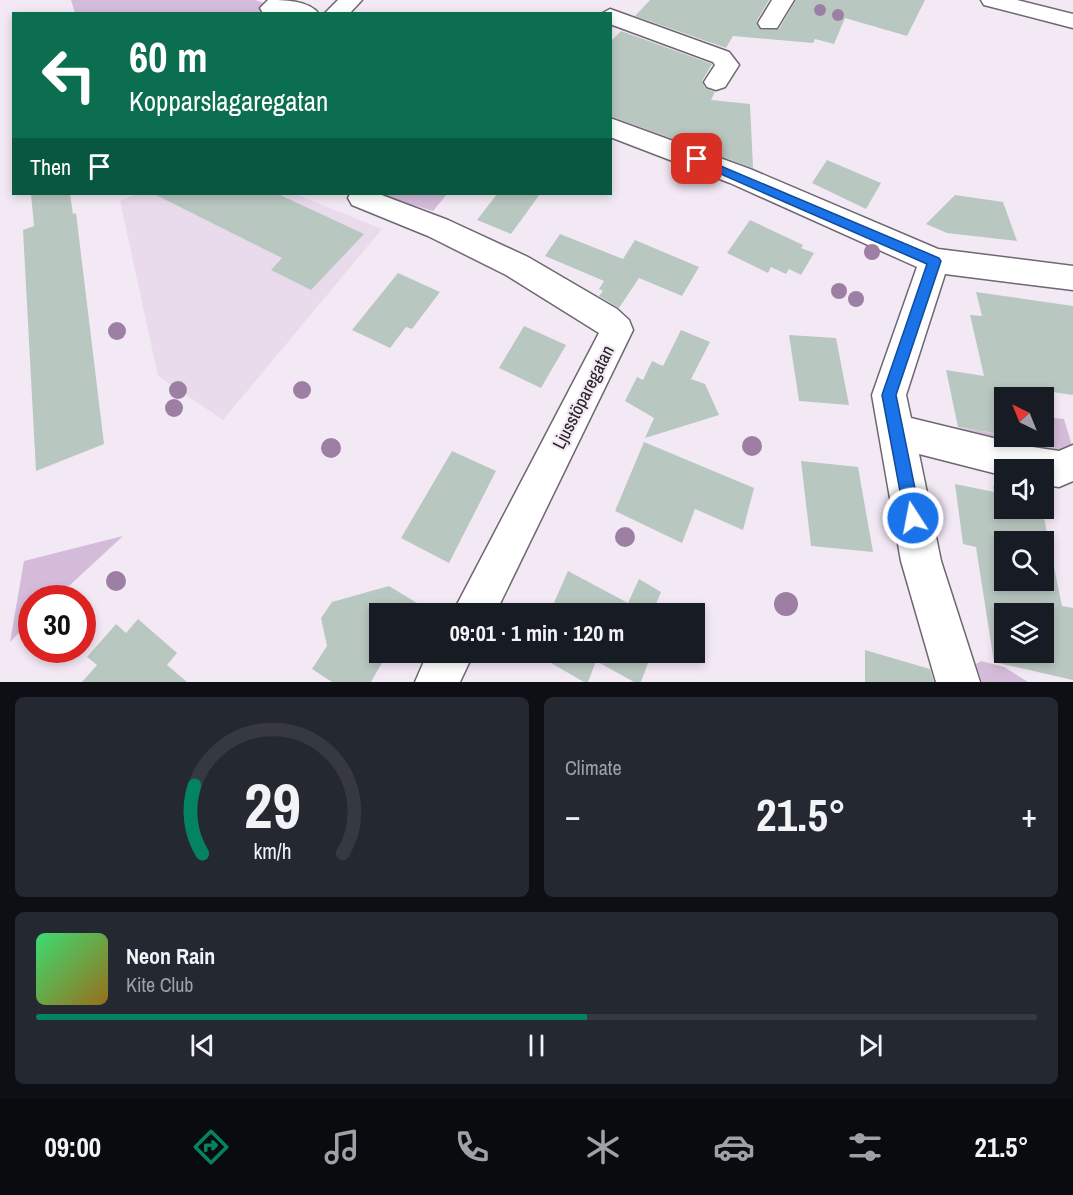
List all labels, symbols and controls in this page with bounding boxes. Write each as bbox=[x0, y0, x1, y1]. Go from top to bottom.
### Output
text: 60 m bbox=[129, 29, 208, 85]
icon: left bbox=[30, 36, 108, 114]
text: Kopparslagaregatan bbox=[129, 83, 328, 119]
pin bbox=[671, 133, 722, 184]
icon: arrive bbox=[680, 142, 713, 175]
icon: arrive bbox=[83, 150, 116, 183]
text: Then bbox=[30, 152, 71, 182]
street label: Ljusstöparegatan bbox=[546, 341, 620, 453]
north arrow bbox=[994, 387, 1054, 447]
map controls bbox=[994, 387, 1054, 663]
button: sound bbox=[994, 459, 1054, 519]
position arrow bbox=[881, 486, 945, 550]
button: search bbox=[994, 531, 1054, 591]
speed limit sign: 30 bbox=[18, 585, 96, 663]
button: layers bbox=[994, 603, 1054, 663]
text: 09:01 · 1 min · 120 m bbox=[450, 618, 624, 648]
text: Climate bbox=[565, 754, 622, 781]
text: 29 bbox=[244, 763, 300, 847]
text: 21.5° bbox=[756, 784, 846, 845]
text: − bbox=[565, 793, 581, 837]
text: + bbox=[1021, 793, 1037, 837]
text: km/h bbox=[253, 837, 291, 866]
text: Neon Rain bbox=[126, 941, 215, 971]
text: Kite Club bbox=[126, 971, 193, 998]
icon: previous bbox=[186, 1029, 219, 1062]
icon: pause bbox=[520, 1029, 553, 1062]
icon: next bbox=[854, 1029, 887, 1062]
icon: directions bbox=[190, 1126, 232, 1168]
icon: music bbox=[321, 1126, 363, 1168]
icon: phone bbox=[451, 1126, 493, 1168]
icon: climate bbox=[582, 1126, 624, 1168]
icon: car bbox=[713, 1126, 755, 1168]
icon: filters bbox=[844, 1126, 886, 1168]
text: 09:00 bbox=[44, 1129, 101, 1165]
text: 21.5° bbox=[975, 1129, 1029, 1165]

